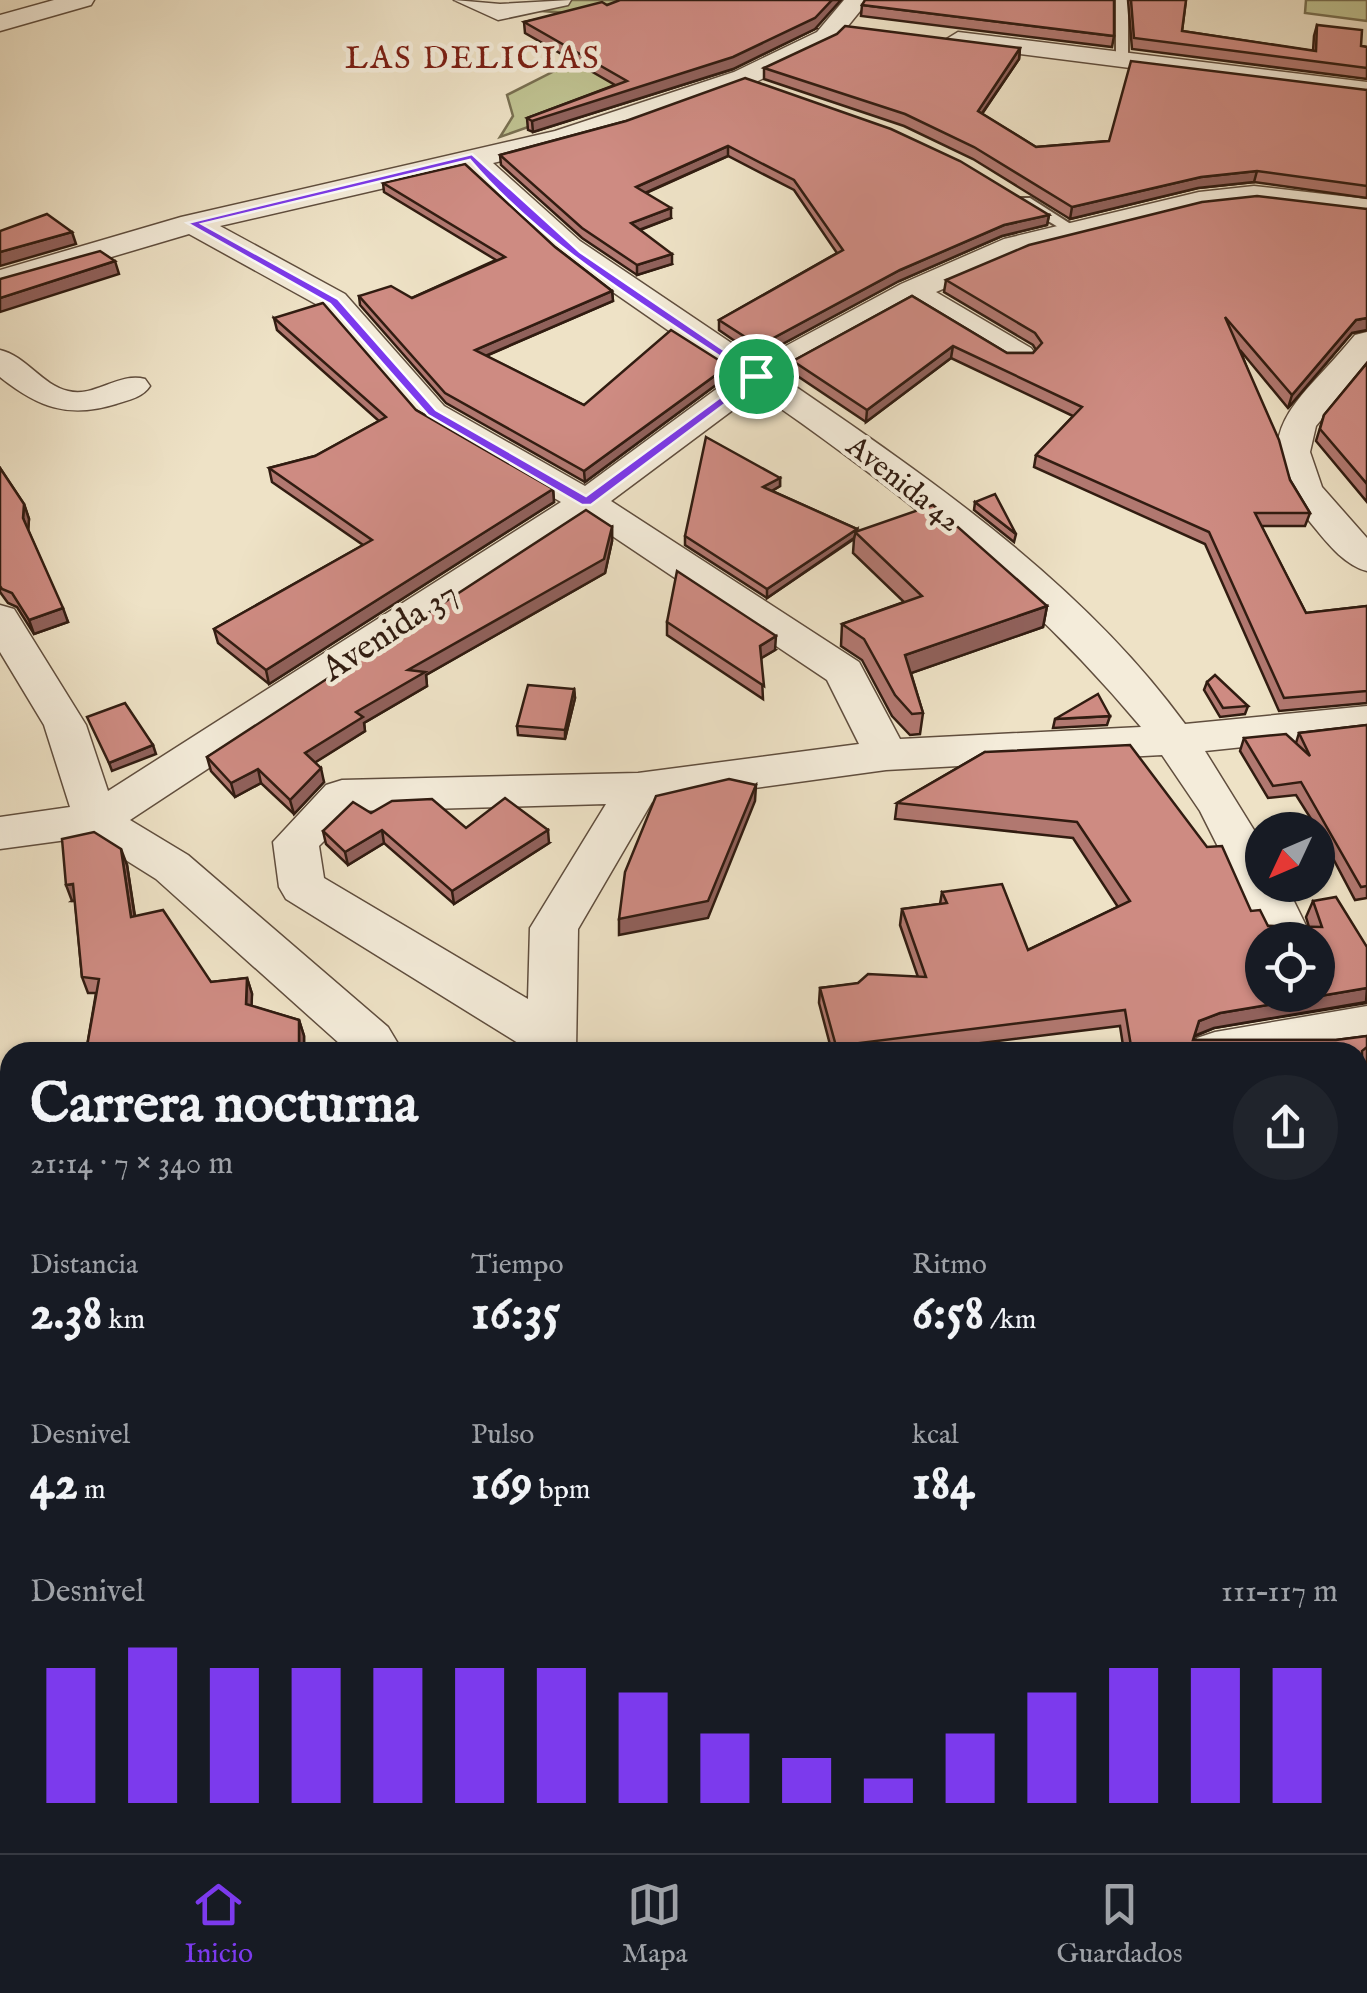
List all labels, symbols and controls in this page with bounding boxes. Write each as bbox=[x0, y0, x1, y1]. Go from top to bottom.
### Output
district label: LAS DELICIAS bbox=[345, 39, 601, 80]
pin bbox=[714, 334, 799, 419]
icon: arrive bbox=[729, 349, 784, 404]
street label: Avenida 42 bbox=[837, 428, 968, 541]
street label: Avenida 37 bbox=[313, 572, 467, 693]
north arrow bbox=[1245, 812, 1335, 902]
map controls bbox=[1245, 812, 1335, 1012]
button: locate bbox=[1245, 922, 1335, 1012]
text: Carrera nocturna bbox=[30, 1071, 418, 1141]
button: share bbox=[1233, 1075, 1338, 1180]
text: 21:14 · 7 × 340 m bbox=[30, 1144, 233, 1185]
text: Distancia bbox=[30, 1248, 138, 1283]
text: Tiempo bbox=[471, 1248, 564, 1283]
text: Ritmo bbox=[912, 1248, 987, 1283]
text: 2.38 bbox=[30, 1283, 102, 1346]
text: 16:35 bbox=[471, 1283, 561, 1346]
text: 6:58 bbox=[912, 1283, 984, 1346]
text: km bbox=[102, 1303, 145, 1338]
text: /km bbox=[984, 1303, 1036, 1338]
text: Desnivel bbox=[30, 1418, 130, 1453]
text: Pulso bbox=[471, 1418, 534, 1453]
text: kcal bbox=[912, 1418, 959, 1453]
text: 42 bbox=[30, 1453, 78, 1516]
text: 169 bbox=[471, 1453, 533, 1516]
text: 184 bbox=[912, 1453, 975, 1516]
text: m bbox=[78, 1473, 106, 1508]
text: bpm bbox=[533, 1473, 590, 1508]
text: Desnivel bbox=[30, 1572, 145, 1613]
text: 111–117 m bbox=[1221, 1572, 1338, 1613]
tab: Inicio bbox=[184, 1877, 253, 1972]
tab: Mapa bbox=[622, 1877, 688, 1972]
tab: Guardados bbox=[1057, 1877, 1183, 1972]

